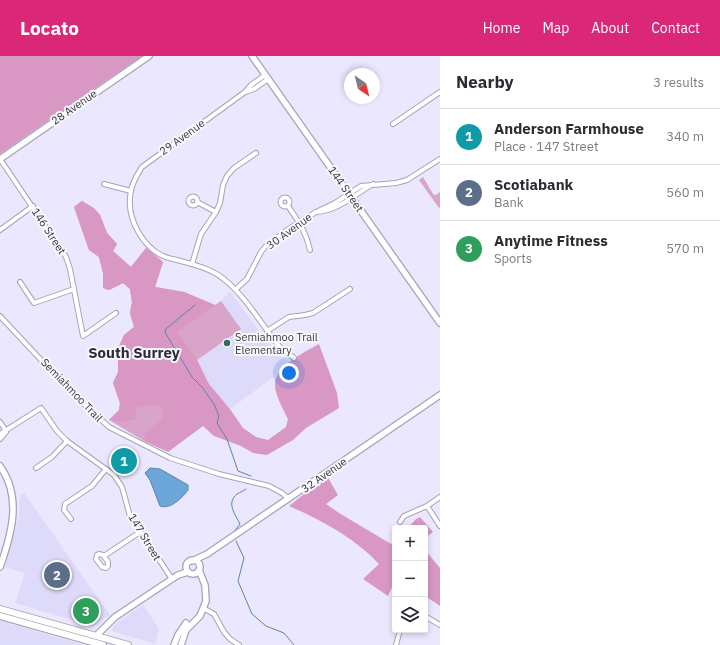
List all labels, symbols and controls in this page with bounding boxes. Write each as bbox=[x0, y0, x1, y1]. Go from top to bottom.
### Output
text: Locato bbox=[20, 16, 79, 40]
text: Home bbox=[483, 19, 520, 37]
text: Map bbox=[542, 19, 569, 37]
text: About bbox=[591, 19, 629, 37]
text: Contact bbox=[651, 19, 700, 37]
north arrow bbox=[344, 68, 380, 104]
text: Nearby bbox=[456, 71, 514, 93]
text: 3 results bbox=[653, 74, 704, 91]
street label: 28 Avenue bbox=[48, 86, 100, 128]
street label: 29 Avenue bbox=[157, 116, 207, 158]
text: Anderson Farmhouse bbox=[494, 119, 644, 138]
text: 1 bbox=[465, 128, 473, 145]
text: 340 m bbox=[666, 128, 704, 145]
text: Place · 147 Street bbox=[494, 138, 598, 155]
street label: 144 Street bbox=[325, 163, 367, 215]
text: Scotiabank bbox=[494, 175, 573, 194]
text: 2 bbox=[465, 184, 473, 201]
text: 560 m bbox=[666, 184, 704, 201]
text: Bank bbox=[494, 194, 524, 211]
street label: 146 Street bbox=[29, 205, 69, 257]
street label: 30 Avenue bbox=[264, 210, 314, 252]
text: Anytime Fitness bbox=[494, 231, 608, 250]
text: 3 bbox=[465, 240, 473, 257]
text: 570 m bbox=[666, 240, 704, 257]
text: Sports bbox=[494, 250, 532, 267]
place label: Semiahmoo Trail Elementary bbox=[235, 330, 318, 357]
marker: Semiahmoo Trail Elementary bbox=[222, 338, 232, 348]
district label: South Surrey bbox=[88, 343, 180, 362]
street label: Semiahmoo Trail bbox=[38, 355, 106, 425]
your location bbox=[279, 363, 299, 383]
pin: 1 bbox=[111, 446, 137, 476]
street label: 32 Avenue bbox=[298, 454, 350, 496]
street label: 147 Street bbox=[125, 511, 165, 563]
map controls bbox=[392, 525, 428, 633]
button: + bbox=[392, 525, 428, 561]
pin: 2 bbox=[44, 560, 70, 590]
button: − bbox=[392, 561, 428, 597]
pin: 3 bbox=[73, 596, 99, 626]
button: layers bbox=[392, 597, 428, 633]

